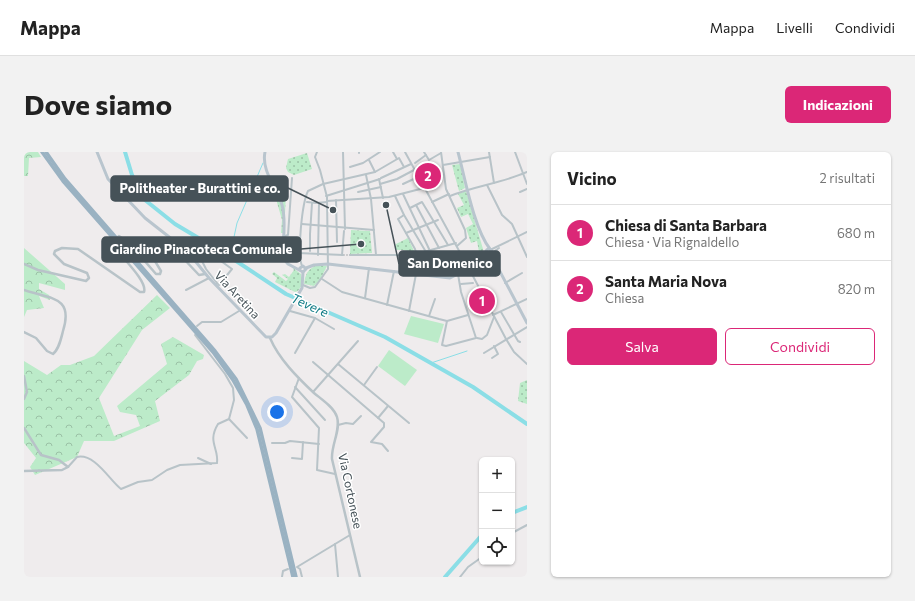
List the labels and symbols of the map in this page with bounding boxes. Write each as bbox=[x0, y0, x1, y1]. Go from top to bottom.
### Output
pin: 2 bbox=[415, 161, 441, 191]
callout: Politheater - Burattini e co. bbox=[111, 176, 288, 201]
text: Politheater - Burattini e co. bbox=[120, 180, 281, 196]
callout: Giardino Pinacoteca Comunale bbox=[102, 237, 301, 262]
text: Giardino Pinacoteca Comunale bbox=[110, 241, 292, 257]
callout: San Domenico bbox=[399, 251, 500, 276]
text: San Domenico bbox=[407, 255, 493, 271]
street label: Via Aretina bbox=[212, 268, 263, 321]
pin: 1 bbox=[469, 286, 495, 316]
water label: Tevere bbox=[289, 290, 331, 320]
your location bbox=[267, 402, 287, 422]
street label: Via Cortonese bbox=[336, 452, 366, 530]

